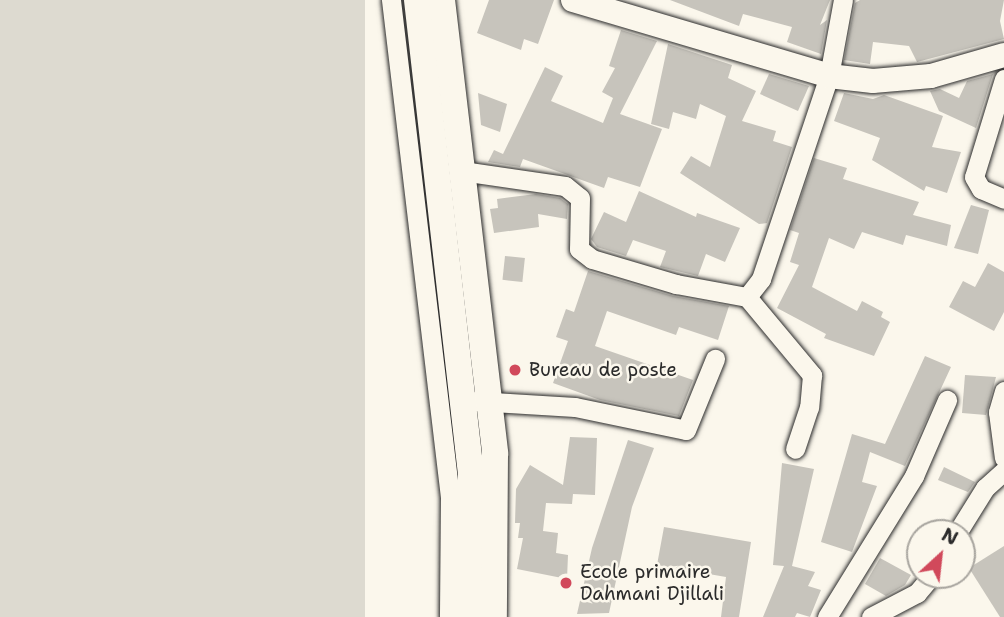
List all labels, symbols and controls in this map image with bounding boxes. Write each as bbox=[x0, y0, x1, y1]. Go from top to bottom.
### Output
place label: Bureau de poste bbox=[529, 359, 677, 381]
marker: Bureau de poste bbox=[507, 362, 523, 378]
north arrow bbox=[906, 519, 976, 589]
text: N bbox=[937, 522, 962, 551]
place label: Ecole primaire Dahmani Djillali bbox=[580, 561, 724, 605]
marker: Ecole primaire Dahmani Djillali bbox=[558, 575, 574, 591]

